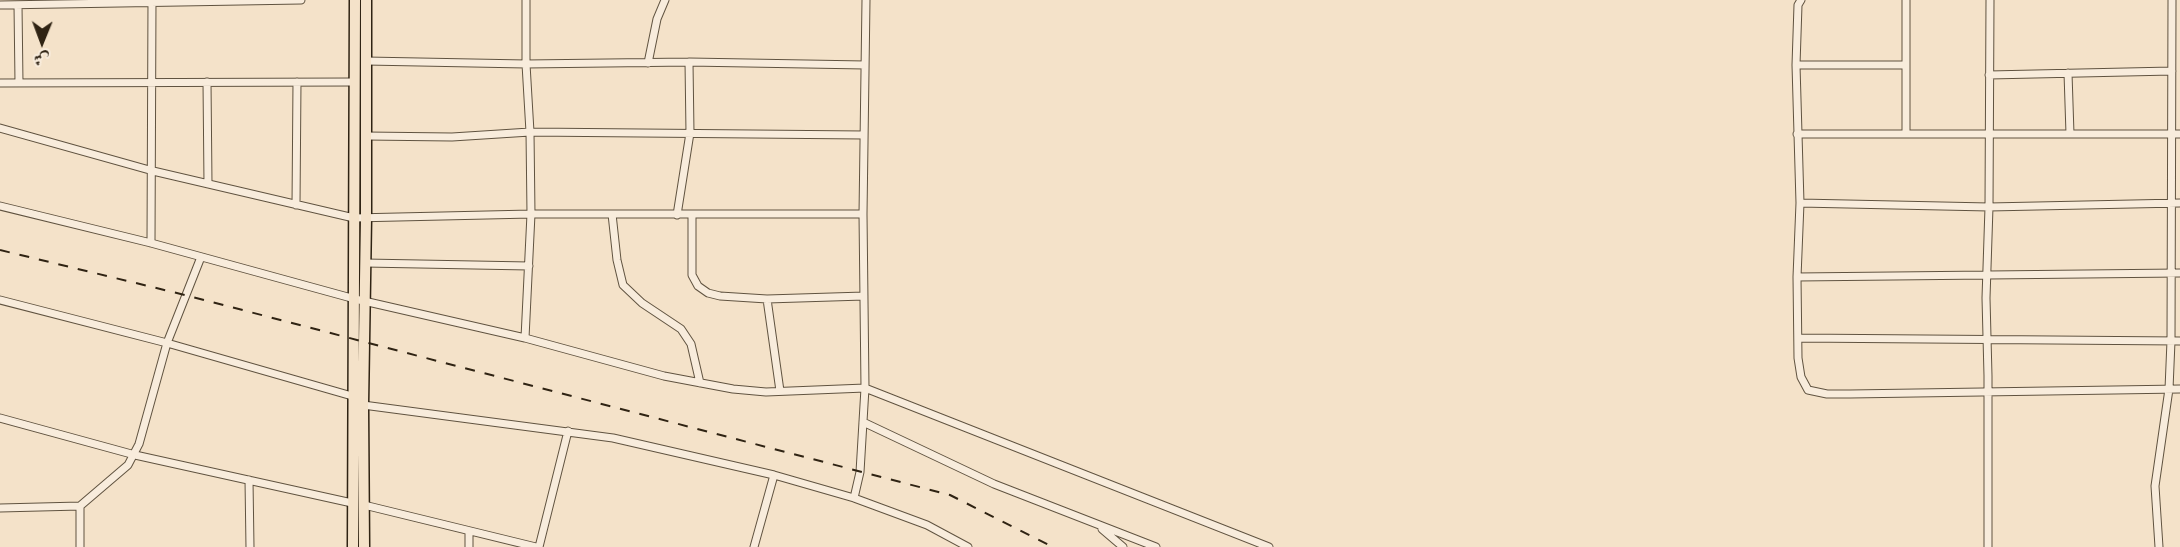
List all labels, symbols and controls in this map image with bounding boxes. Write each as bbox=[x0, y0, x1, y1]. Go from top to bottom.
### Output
north arrow bbox=[12, 12, 72, 72]
text: ش bbox=[34, 48, 50, 72]

